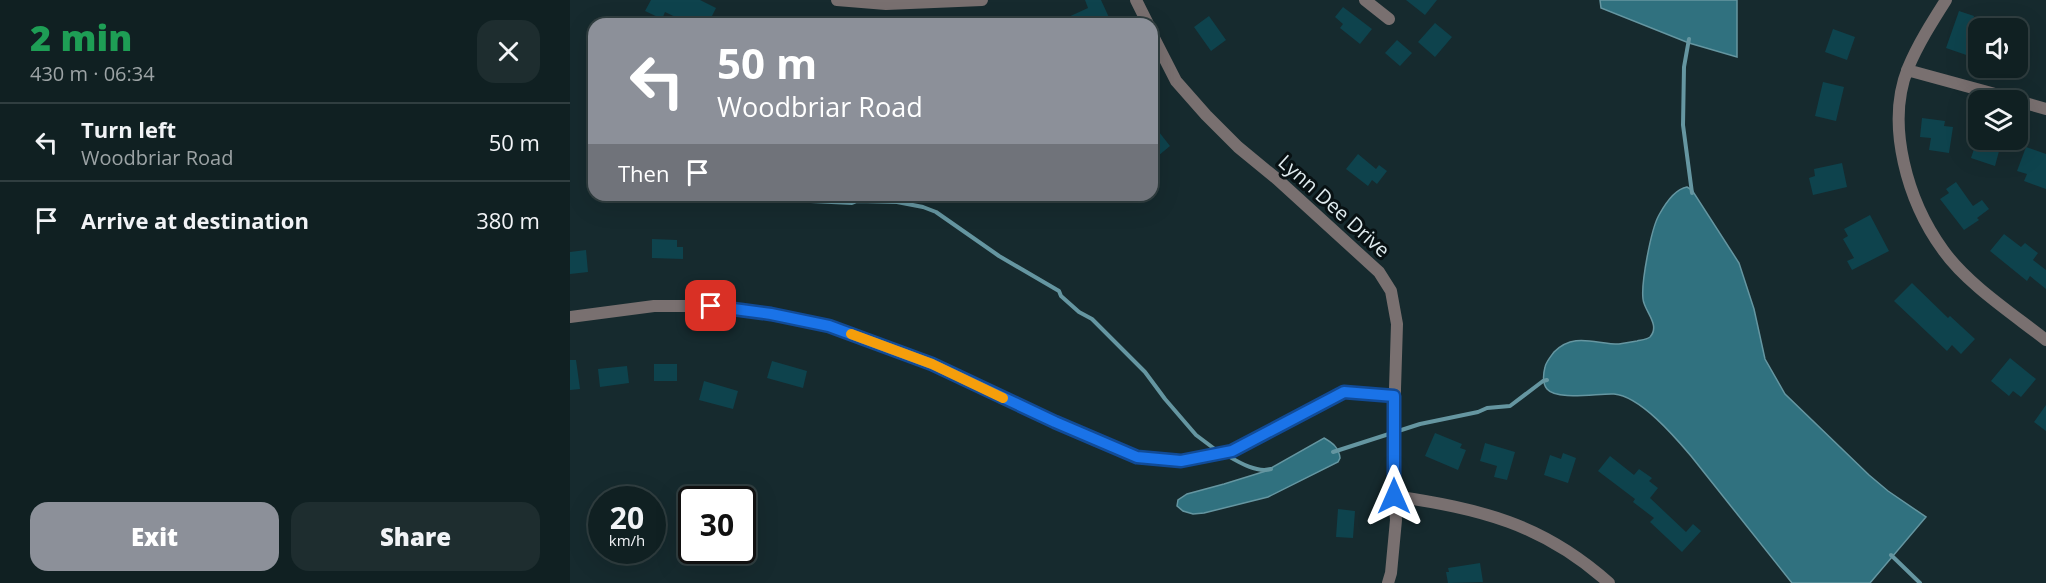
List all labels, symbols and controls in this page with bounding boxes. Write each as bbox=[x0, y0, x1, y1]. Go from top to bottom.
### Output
text: 2 min bbox=[30, 13, 132, 62]
map controls bbox=[1968, 18, 2028, 150]
button: sound bbox=[1968, 18, 2028, 78]
button: close bbox=[477, 20, 540, 83]
text: 50 m bbox=[717, 34, 817, 91]
icon: left bbox=[618, 42, 696, 120]
text: 430 m · 06:34 bbox=[30, 60, 155, 87]
text: Woodbriar Road bbox=[717, 88, 923, 125]
button: layers bbox=[1968, 90, 2028, 150]
text: Turn left bbox=[81, 114, 176, 144]
icon: left bbox=[30, 126, 63, 159]
text: 50 m bbox=[489, 127, 540, 157]
text: Woodbriar Road bbox=[81, 144, 233, 171]
street label: Lynn Dee Drive bbox=[1273, 148, 1396, 263]
icon: arrive bbox=[681, 156, 714, 189]
text: Then bbox=[618, 158, 669, 188]
icon: arrive bbox=[30, 204, 63, 237]
text: Arrive at destination bbox=[81, 205, 309, 235]
text: 380 m bbox=[476, 205, 540, 235]
pin bbox=[685, 280, 736, 331]
icon: arrive bbox=[694, 289, 727, 322]
position arrow bbox=[1362, 464, 1426, 528]
speed limit sign: 30 bbox=[678, 486, 756, 564]
text: 20 bbox=[610, 497, 644, 538]
button: Exit bbox=[30, 502, 279, 571]
button: Share bbox=[291, 502, 540, 571]
text: km/h bbox=[609, 530, 645, 550]

